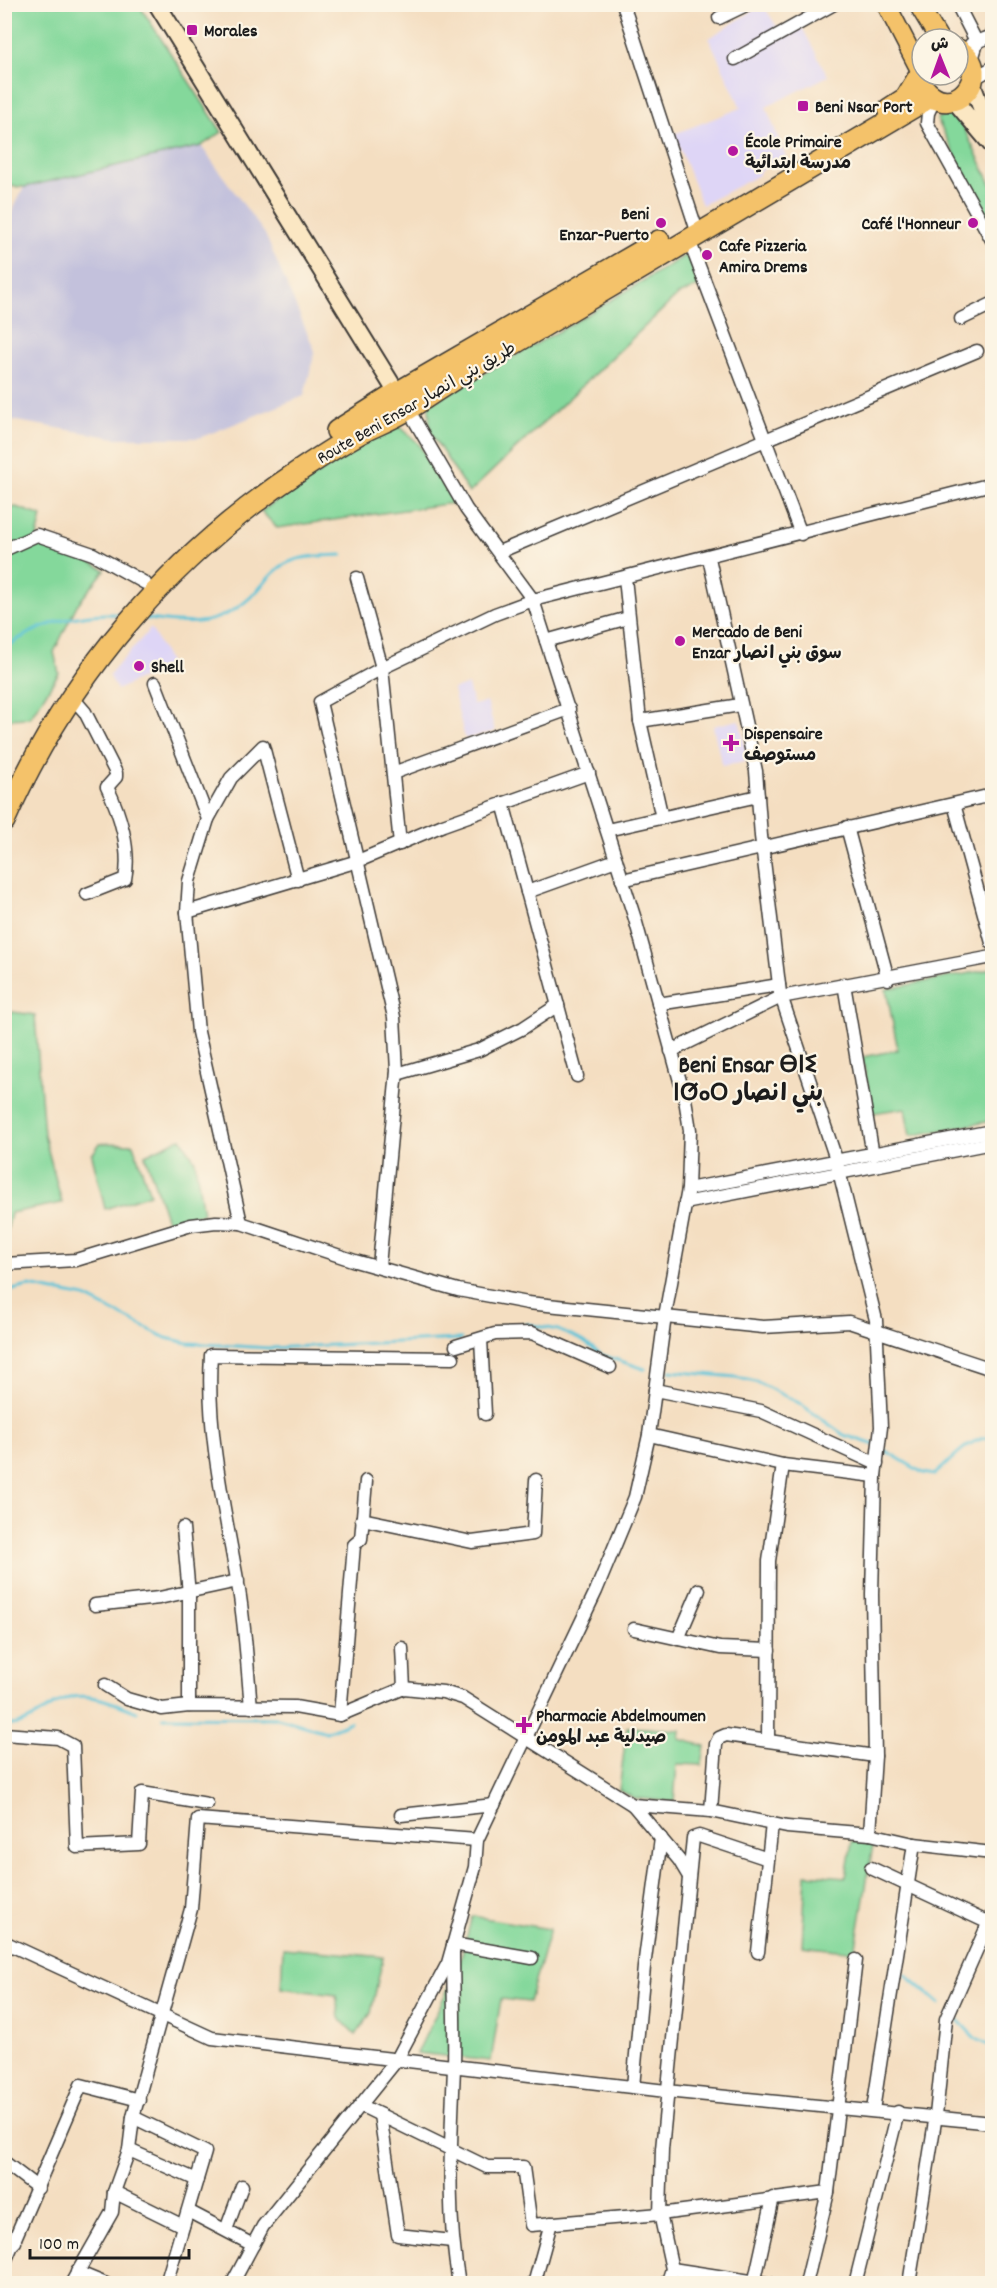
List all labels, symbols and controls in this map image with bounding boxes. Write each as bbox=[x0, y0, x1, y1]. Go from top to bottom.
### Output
place label: Morales bbox=[204, 20, 258, 45]
marker: Morales bbox=[185, 23, 199, 37]
north arrow bbox=[910, 27, 970, 87]
text: ش bbox=[931, 33, 949, 56]
place label: Beni Nsar Port bbox=[815, 96, 913, 121]
marker: Beni Nsar Port bbox=[796, 99, 810, 113]
place label: École Primaire مدرسة ابتدائية bbox=[745, 131, 851, 177]
marker: École Primaire مدرسة ابتدائية bbox=[726, 144, 740, 158]
place label: Beni Enzar-Puerto bbox=[559, 203, 650, 249]
place label: Café l'Honneur bbox=[861, 213, 961, 238]
marker: Beni Enzar-Puerto bbox=[654, 216, 668, 230]
marker: Café l'Honneur bbox=[966, 216, 980, 230]
place label: Cafe Pizzeria Amira Drems bbox=[719, 235, 808, 281]
marker: Cafe Pizzeria Amira Drems bbox=[700, 248, 714, 262]
street label: Route Beni Ensar طريق بني انصار bbox=[313, 337, 522, 472]
place label: Mercado de Beni Enzar سوق بني انصار bbox=[692, 621, 842, 668]
marker: Mercado de Beni Enzar سوق بني انصار bbox=[673, 634, 687, 648]
place label: Shell bbox=[151, 656, 184, 681]
marker: Shell bbox=[132, 659, 146, 673]
place label: Dispensaire مستوصف bbox=[744, 723, 823, 769]
marker: Dispensaire مستوصف bbox=[722, 734, 740, 752]
district label: Beni Ensar ⴱⵏⵉ ⵏⵚⴰⵔ بني انصار bbox=[673, 1050, 823, 1113]
place label: Pharmacie Abdelmoumen صيدلية عبد المومن bbox=[536, 1705, 706, 1751]
marker: Pharmacie Abdelmoumen صيدلية عبد المومن bbox=[517, 1718, 531, 1732]
scale bar bbox=[30, 2222, 189, 2260]
text: 100 m bbox=[39, 2233, 79, 2258]

